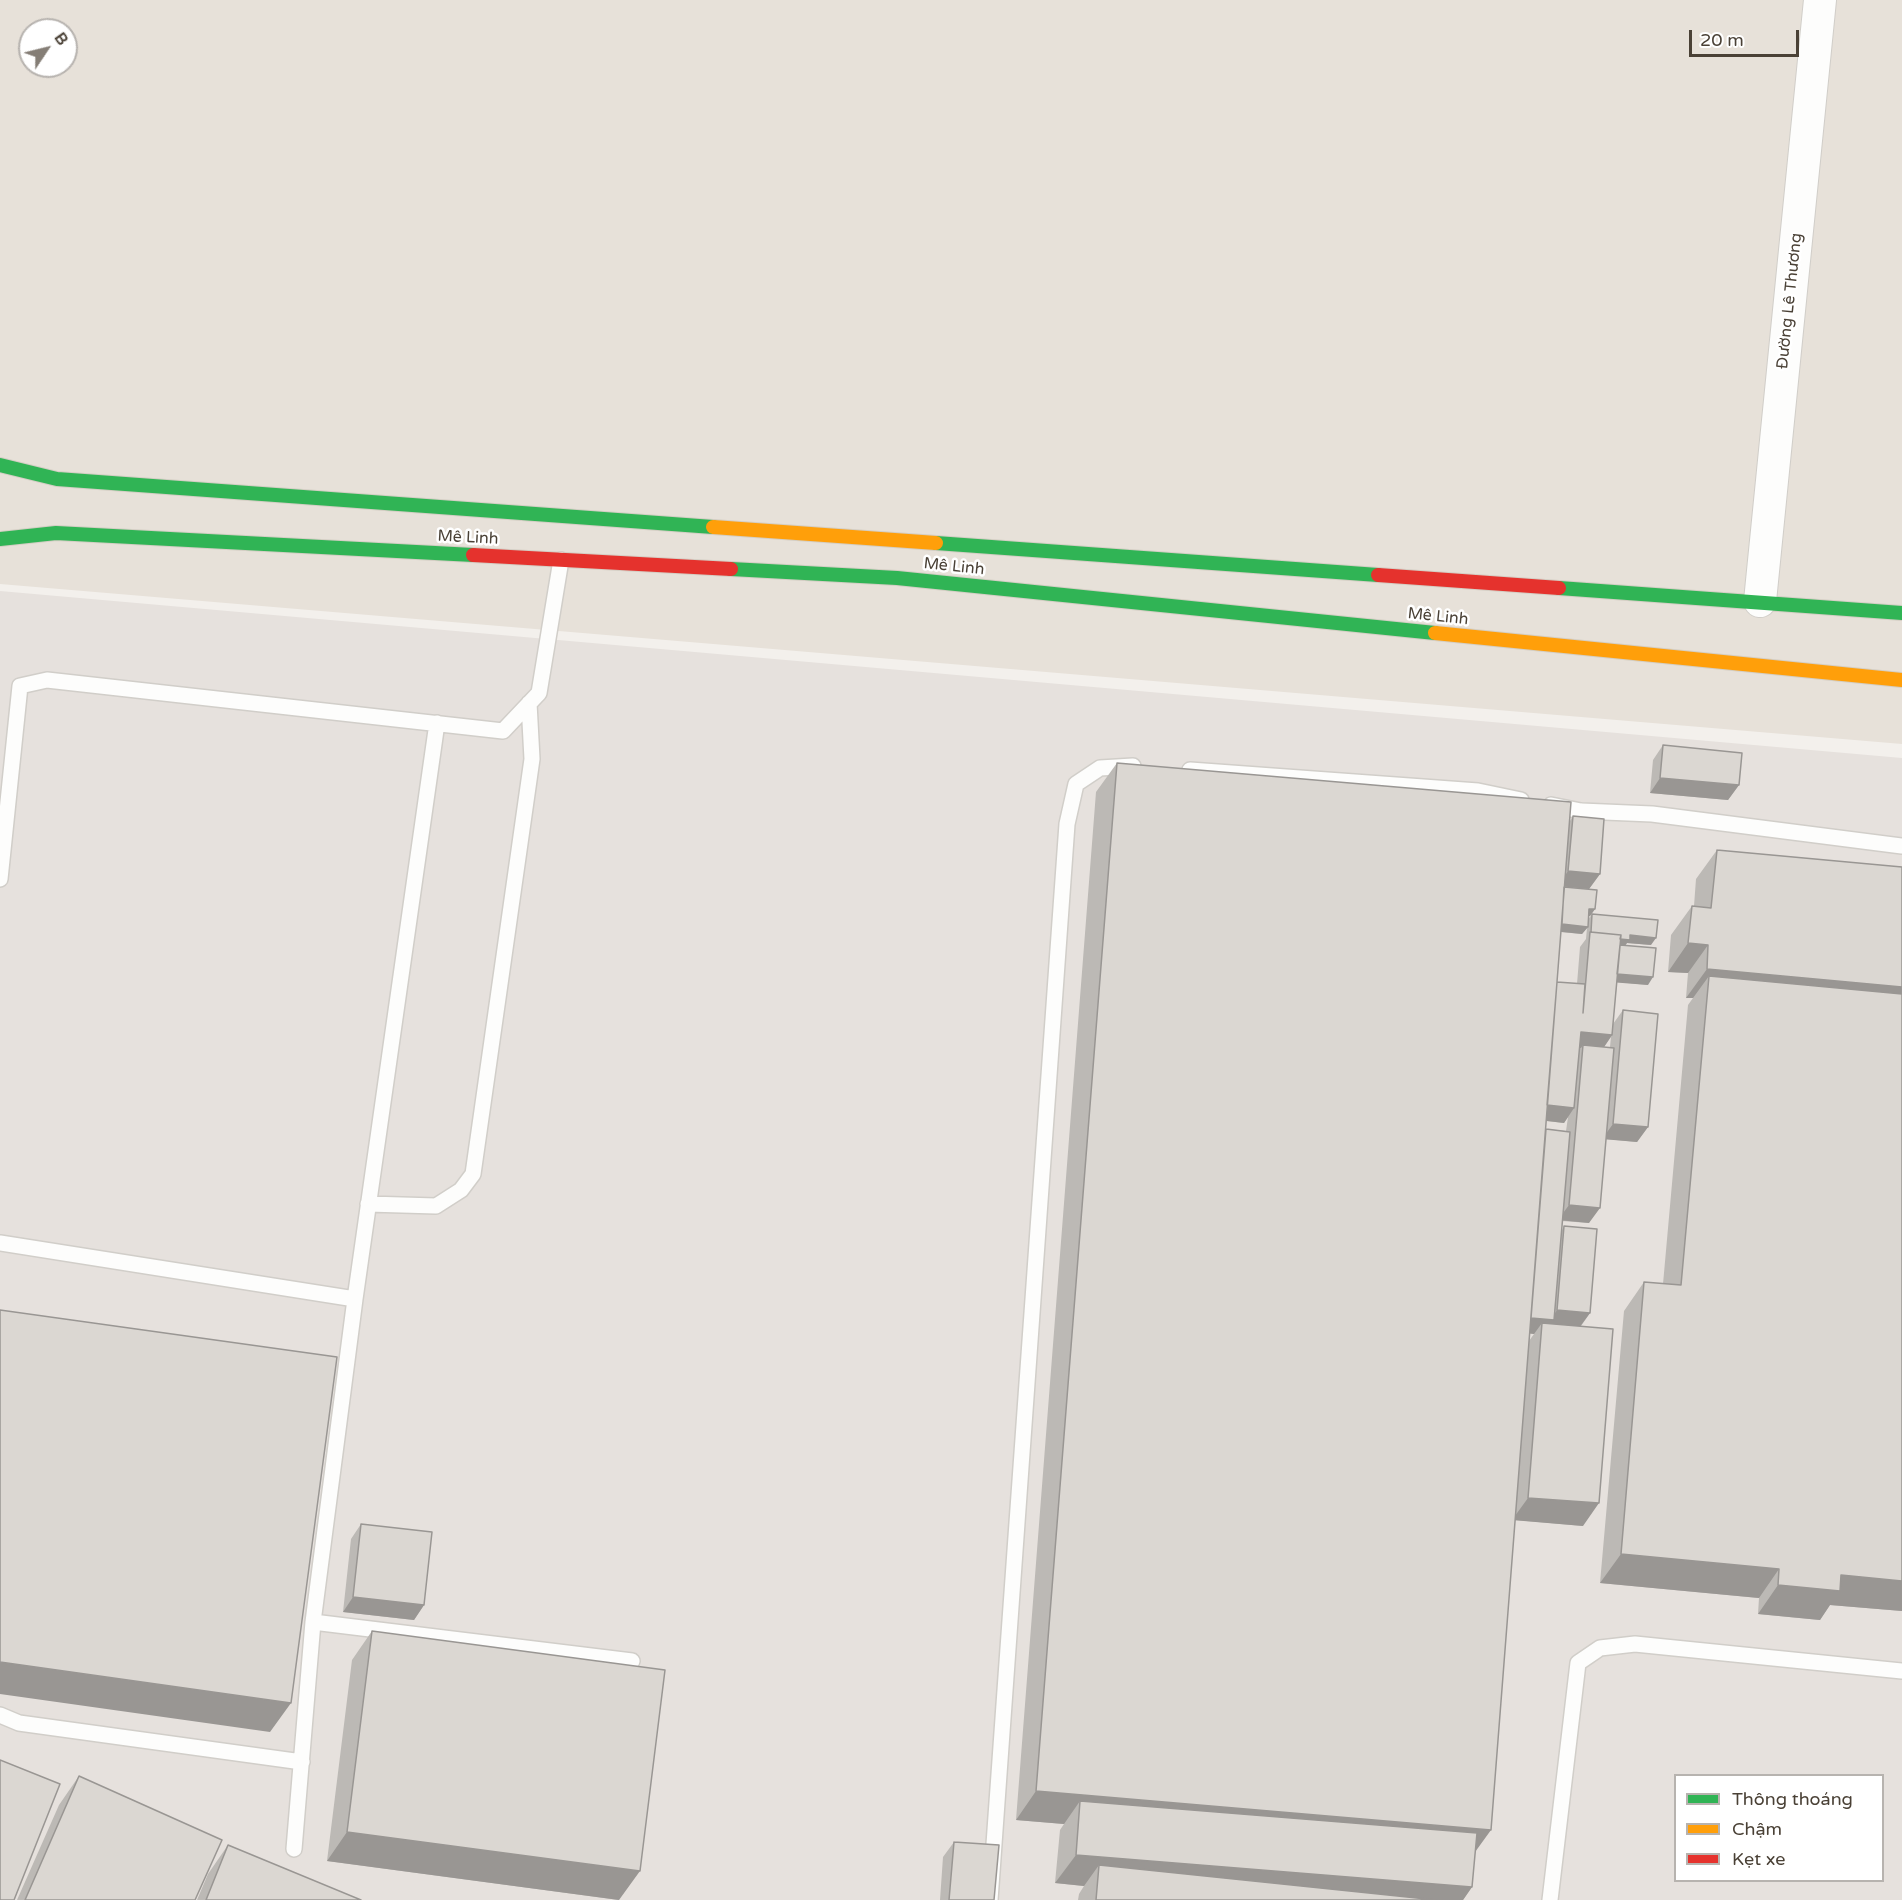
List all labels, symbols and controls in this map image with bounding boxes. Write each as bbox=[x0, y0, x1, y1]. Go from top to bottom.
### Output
north arrow bbox=[18, 18, 78, 78]
scale bar bbox=[1692, 18, 1802, 56]
text: B bbox=[50, 29, 72, 49]
text: 20 m bbox=[1700, 29, 1744, 51]
street label: Đường Lê Thương bbox=[1773, 232, 1807, 370]
street label: Mê Linh bbox=[437, 527, 499, 549]
street label: Mê Linh bbox=[923, 554, 985, 580]
street label: Mê Linh bbox=[1407, 604, 1469, 630]
legend bbox=[1674, 1774, 1884, 1882]
text: Thông thoáng bbox=[1732, 1788, 1853, 1810]
text: Chậm bbox=[1732, 1818, 1782, 1840]
text: Kẹt xe bbox=[1732, 1848, 1786, 1870]

